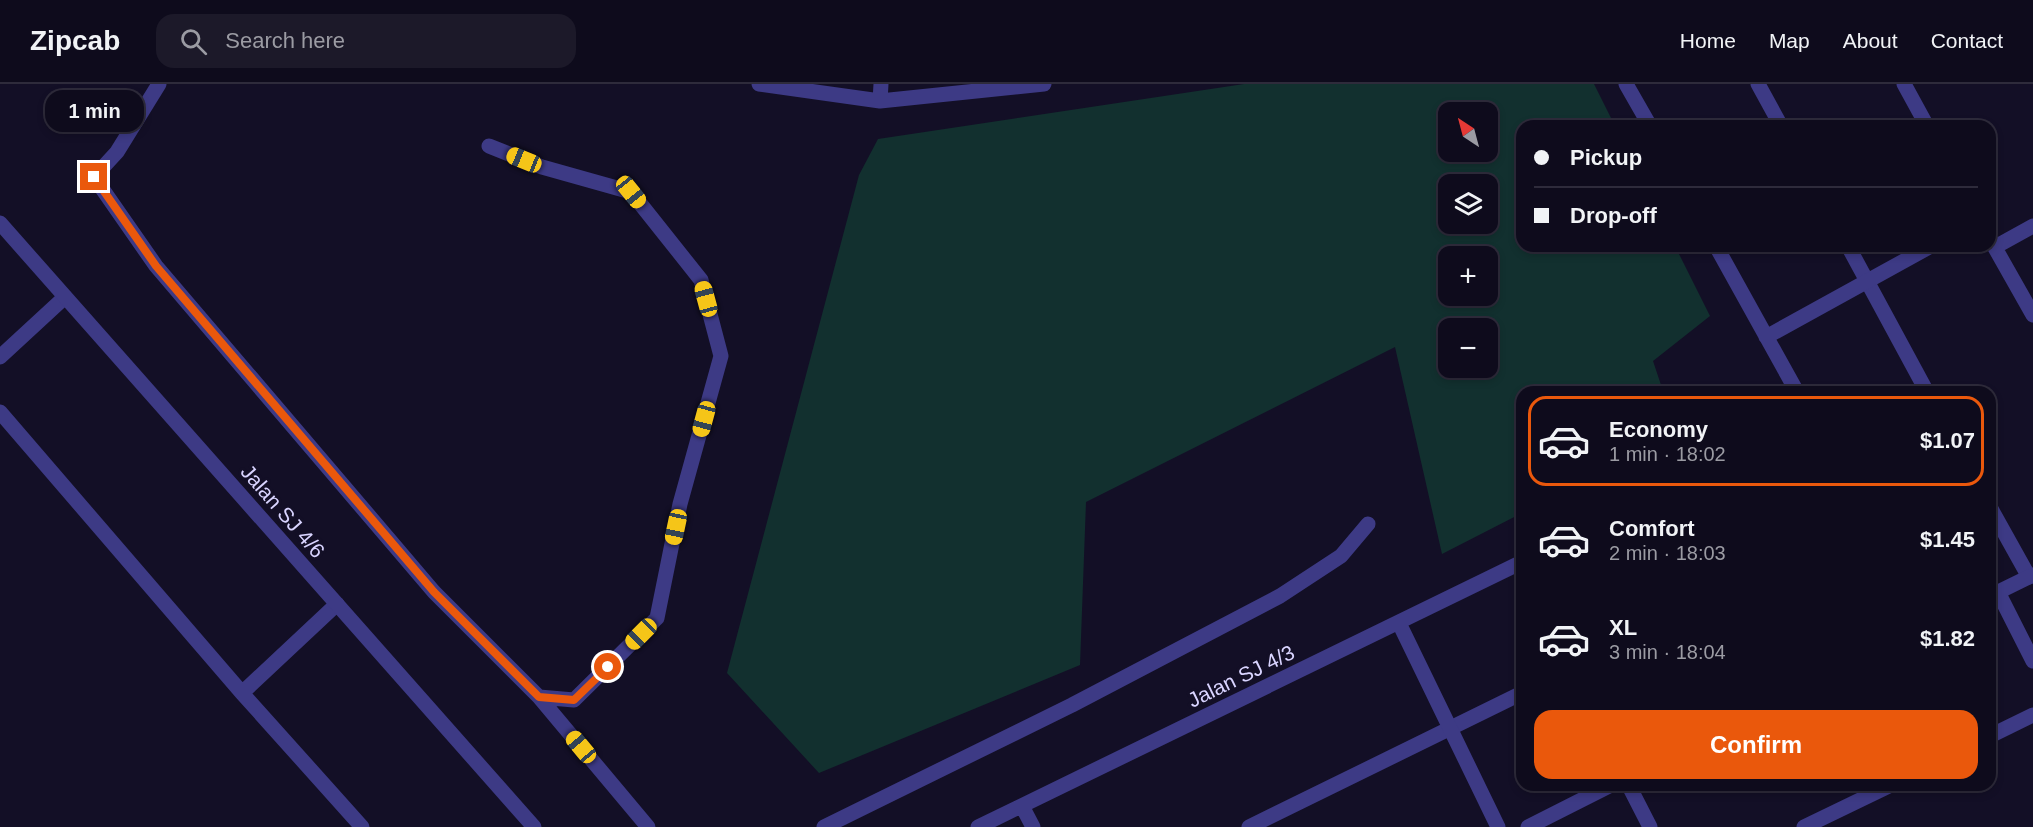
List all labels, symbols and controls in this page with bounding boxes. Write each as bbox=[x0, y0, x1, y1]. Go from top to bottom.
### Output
search box bbox=[156, 14, 576, 68]
text: Zipcab bbox=[30, 25, 120, 56]
icon: search bbox=[177, 25, 210, 58]
text: Search here bbox=[225, 28, 345, 53]
text: Home bbox=[1680, 29, 1736, 52]
text: Map bbox=[1769, 29, 1810, 52]
text: About bbox=[1843, 29, 1898, 52]
text: Contact bbox=[1931, 29, 2003, 52]
callout: 1 min bbox=[44, 90, 144, 132]
text: 1 min bbox=[68, 100, 121, 122]
north arrow bbox=[1438, 102, 1498, 162]
map controls bbox=[1438, 102, 1498, 378]
car bbox=[504, 145, 544, 175]
text: Pickup bbox=[1570, 145, 1642, 170]
route end bbox=[80, 163, 107, 190]
car bbox=[613, 172, 649, 212]
button: layers bbox=[1438, 174, 1498, 234]
text: Drop-off bbox=[1570, 203, 1657, 228]
button: + bbox=[1438, 246, 1498, 306]
car bbox=[693, 279, 719, 319]
button: − bbox=[1438, 318, 1498, 378]
car bbox=[691, 399, 717, 439]
icon: car bbox=[1537, 414, 1591, 468]
text: Economy bbox=[1609, 417, 1708, 442]
text: $1.07 bbox=[1920, 428, 1975, 453]
text: 1 min · 18:02 bbox=[1609, 443, 1726, 465]
street label: Jalan SJ 4/6 bbox=[236, 460, 330, 562]
car bbox=[663, 508, 689, 546]
icon: car bbox=[1537, 513, 1591, 567]
text: Comfort bbox=[1609, 516, 1695, 541]
text: $1.45 bbox=[1920, 527, 1975, 552]
text: 2 min · 18:03 bbox=[1609, 542, 1726, 564]
icon: car bbox=[1537, 612, 1591, 666]
car bbox=[622, 615, 660, 653]
text: XL bbox=[1609, 615, 1637, 640]
text: $1.82 bbox=[1920, 626, 1975, 651]
street label: Jalan SJ 4/3 bbox=[1184, 640, 1298, 712]
text: 3 min · 18:04 bbox=[1609, 641, 1726, 663]
route start bbox=[594, 653, 621, 680]
button: Confirm bbox=[1534, 710, 1978, 779]
car bbox=[563, 727, 599, 767]

